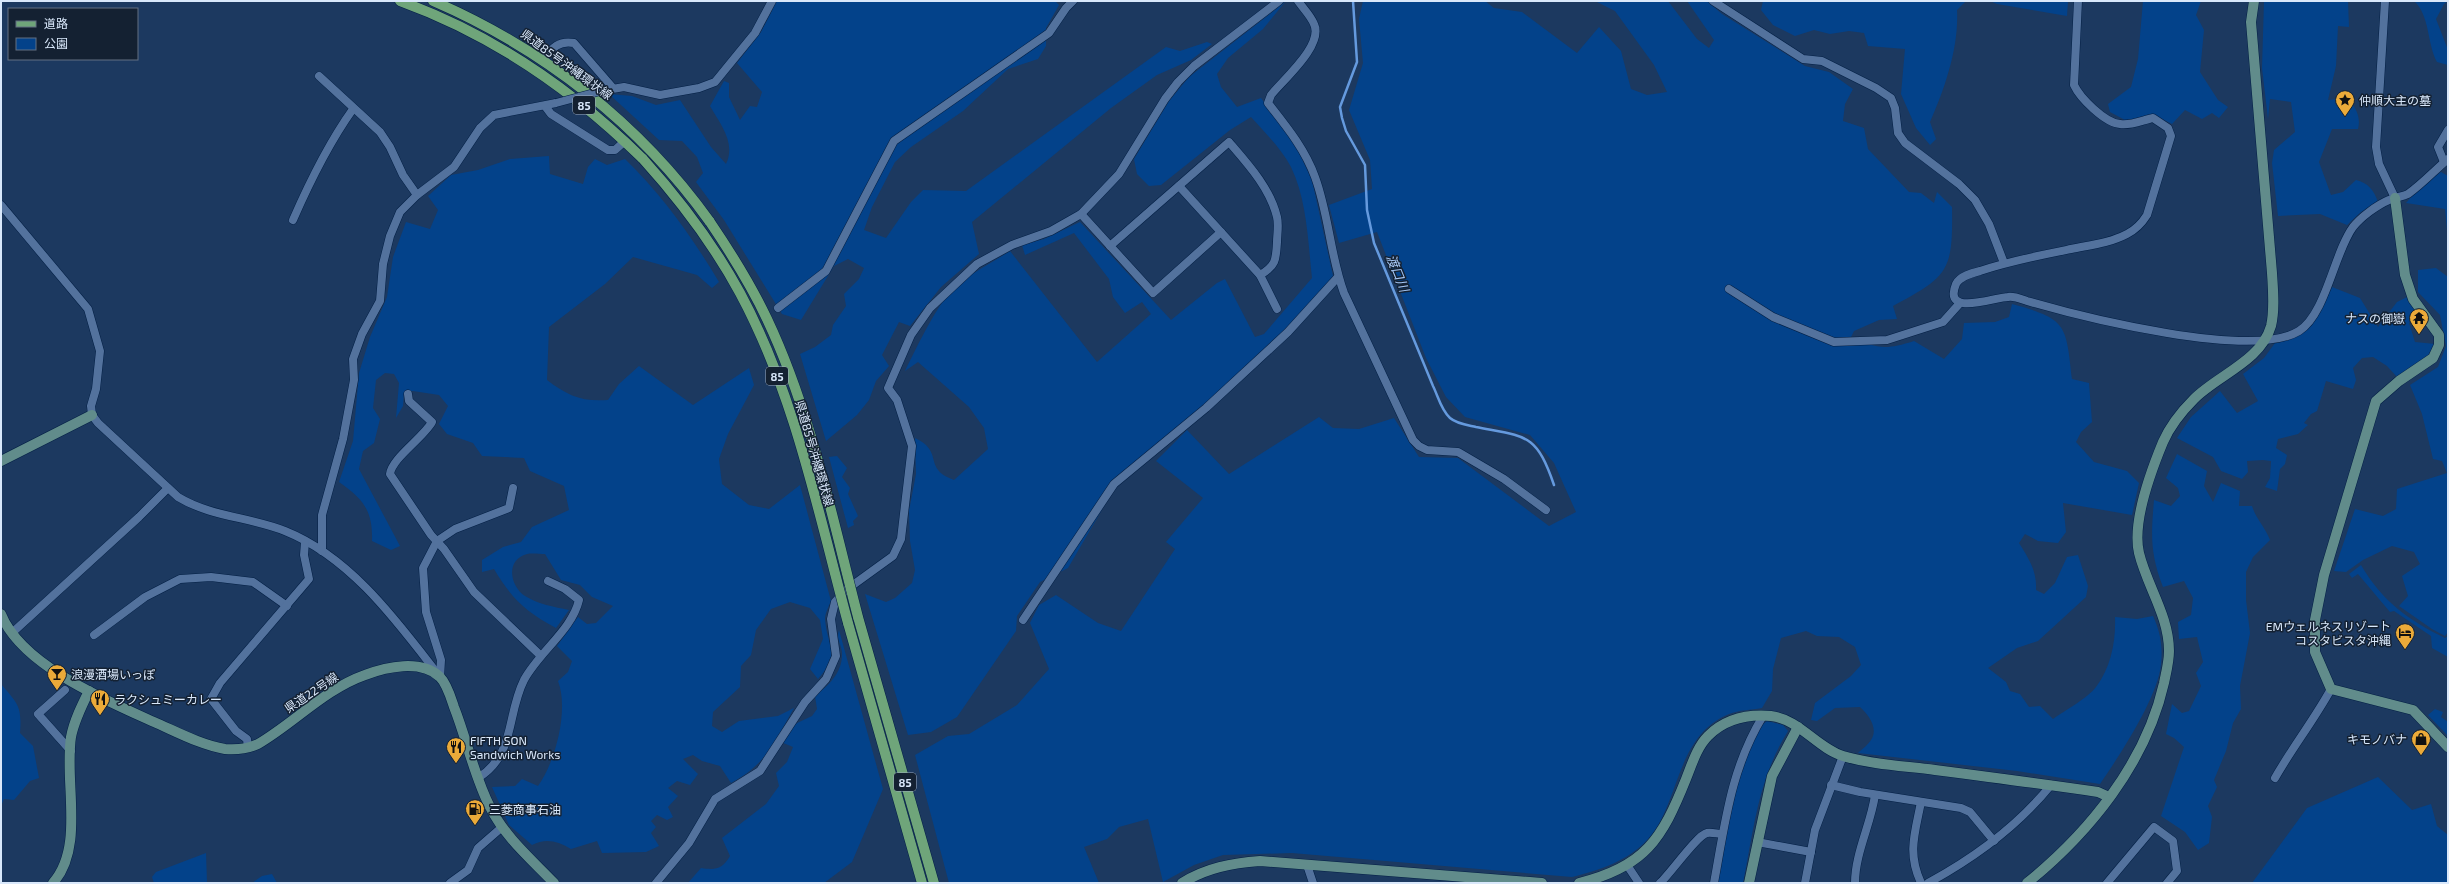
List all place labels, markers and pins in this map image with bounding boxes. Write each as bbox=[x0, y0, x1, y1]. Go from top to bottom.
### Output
place icon: 仲順大主の墓 bbox=[2334, 89, 2356, 117]
place label: 仲順大主の墓 bbox=[2359, 93, 2431, 107]
temple icon: ナスの御嶽 bbox=[2408, 307, 2430, 335]
place label: ナスの御嶽 bbox=[2345, 311, 2405, 325]
place label: EMウェルネスリゾート コスタビスタ沖縄 bbox=[2266, 619, 2391, 647]
hotel icon: EMウェルネスリゾート コスタビスタ沖縄 bbox=[2394, 622, 2416, 650]
bar icon: 浪漫酒場いっぽ bbox=[46, 663, 68, 691]
place label: 浪漫酒場いっぽ bbox=[71, 667, 155, 681]
restaurant icon: ラクシュミーカレー bbox=[89, 688, 111, 716]
place label: ラクシュミーカレー bbox=[114, 692, 222, 706]
shop icon: キモノバナ bbox=[2410, 728, 2432, 756]
place label: キモノバナ bbox=[2347, 732, 2407, 746]
place label: FIFTH SON Sandwich Works bbox=[470, 733, 560, 761]
restaurant icon: FIFTH SON Sandwich Works bbox=[445, 736, 467, 764]
fuel station icon: 三菱商事石油 bbox=[464, 798, 486, 826]
place label: 三菱商事石油 bbox=[489, 802, 561, 816]

